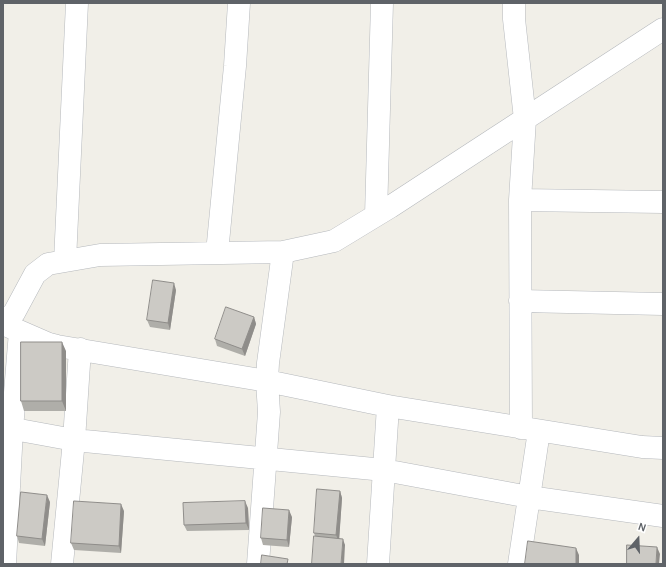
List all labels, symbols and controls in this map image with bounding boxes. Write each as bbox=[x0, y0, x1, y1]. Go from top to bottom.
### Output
north arrow bbox=[618, 519, 658, 559]
text: N bbox=[636, 520, 648, 535]

